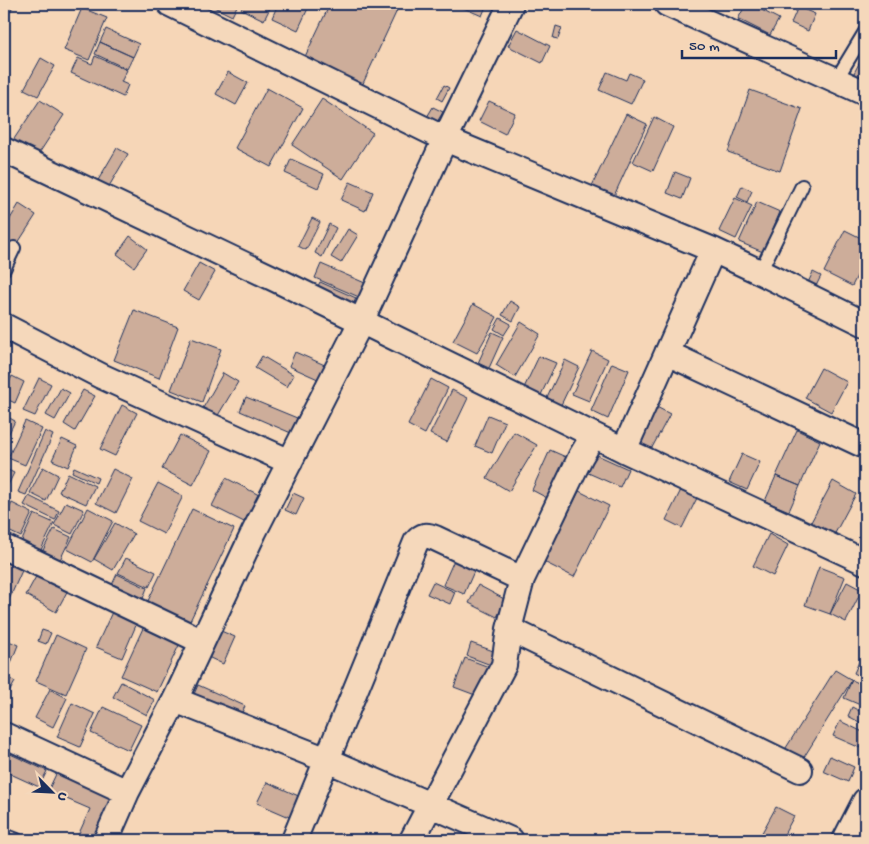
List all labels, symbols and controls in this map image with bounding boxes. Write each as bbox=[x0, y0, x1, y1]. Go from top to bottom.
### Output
scale bar bbox=[682, 28, 835, 60]
text: 50 m bbox=[689, 38, 720, 56]
north arrow bbox=[28, 766, 78, 816]
text: U bbox=[52, 789, 71, 803]

